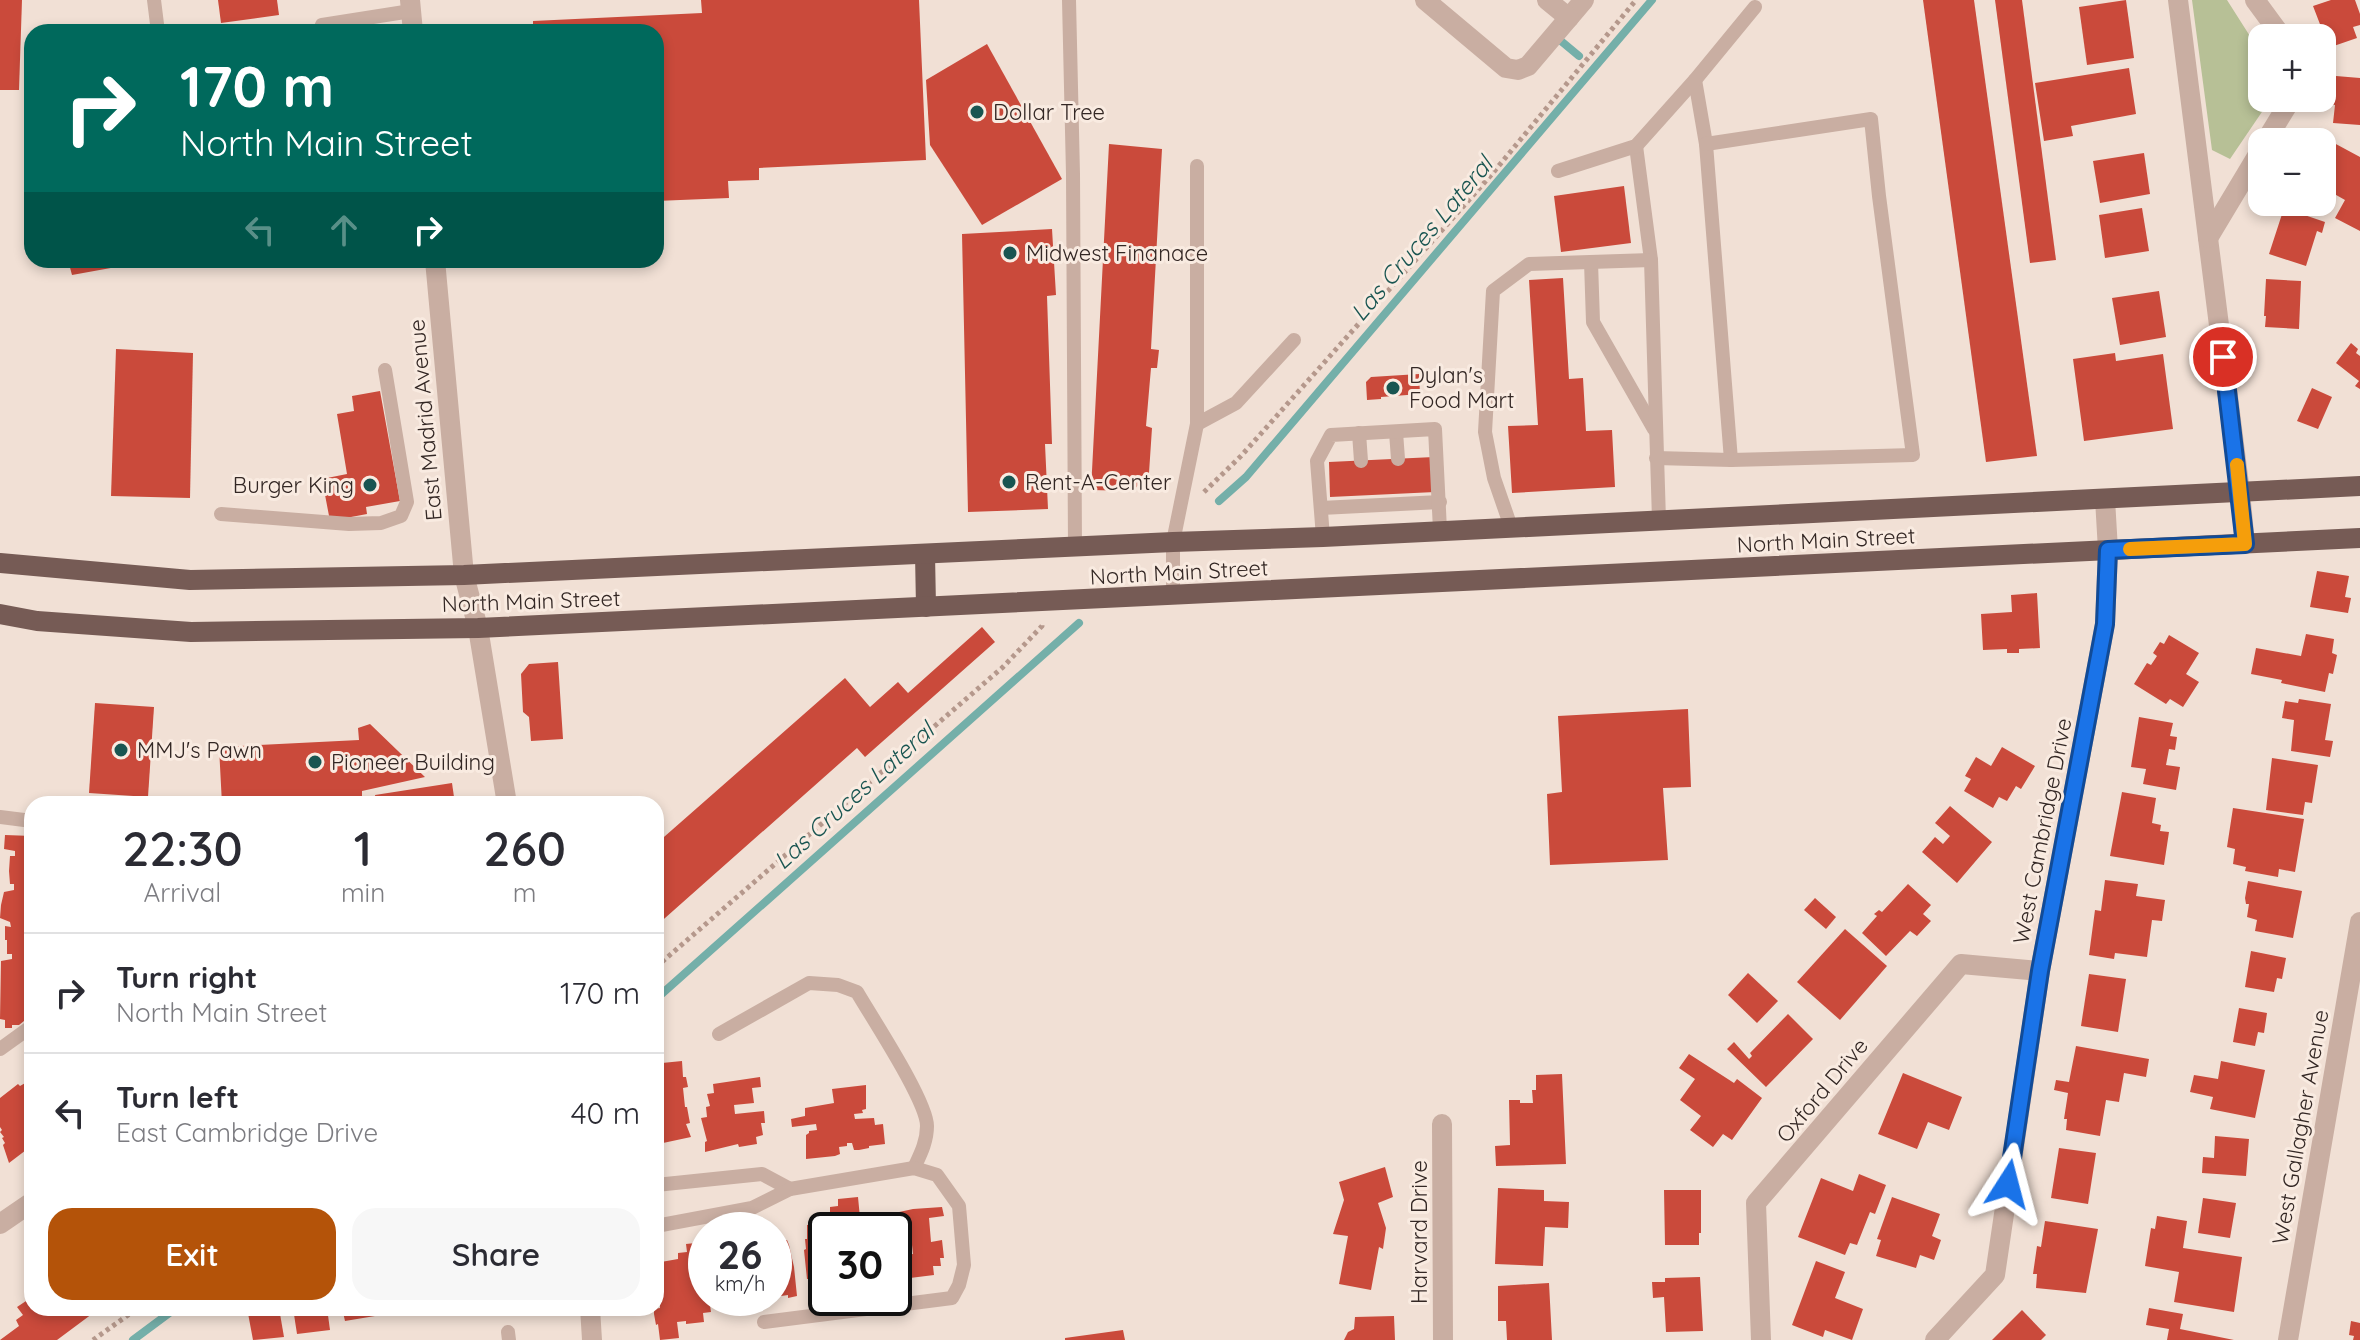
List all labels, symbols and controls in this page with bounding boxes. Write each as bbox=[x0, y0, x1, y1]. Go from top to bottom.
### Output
map controls bbox=[2248, 24, 2336, 216]
button: + bbox=[2248, 24, 2336, 112]
text: 170 m bbox=[180, 51, 334, 121]
icon: right bbox=[48, 56, 152, 160]
place label: Dollar Tree bbox=[993, 98, 1105, 126]
marker: Dollar Tree bbox=[968, 103, 986, 121]
text: North Main Street bbox=[180, 120, 473, 165]
button: − bbox=[2248, 128, 2336, 216]
water label: Las Cruces Lateral bbox=[1344, 148, 1500, 327]
icon: left bbox=[238, 208, 282, 252]
icon: ahead bbox=[322, 208, 366, 252]
icon: right bbox=[406, 208, 450, 252]
place label: Midwest Finanace bbox=[1026, 239, 1208, 267]
marker: Midwest Finanace bbox=[1001, 244, 1019, 262]
street label: East Madrid Avenue bbox=[402, 318, 448, 522]
pin bbox=[2189, 323, 2257, 391]
icon: arrive bbox=[2201, 335, 2245, 379]
place label: Dylan's Food Mart bbox=[1409, 361, 1515, 414]
marker: Dylan's Food Mart bbox=[1384, 379, 1402, 397]
place label: Rent-A-Center bbox=[1025, 468, 1172, 496]
place label: Burger King bbox=[233, 471, 354, 499]
marker: Rent-A-Center bbox=[1000, 473, 1018, 491]
marker: Burger King bbox=[361, 476, 379, 494]
street label: North Main Street bbox=[1736, 521, 1916, 559]
street label: North Main Street bbox=[1089, 553, 1269, 591]
street label: North Main Street bbox=[441, 584, 621, 618]
water label: Las Cruces Lateral bbox=[767, 714, 942, 875]
street label: West Cambridge Drive bbox=[2006, 716, 2078, 946]
place label: MMJ's Pawn bbox=[137, 736, 262, 764]
marker: MMJ's Pawn bbox=[112, 741, 130, 759]
place label: Pioneer Building bbox=[331, 748, 495, 776]
marker: Pioneer Building bbox=[306, 753, 324, 771]
text: 22:30 bbox=[122, 818, 243, 878]
text: 1 bbox=[354, 818, 372, 878]
text: 260 bbox=[483, 818, 566, 878]
text: Arrival bbox=[144, 876, 221, 909]
text: min bbox=[341, 876, 385, 909]
text: m bbox=[513, 876, 536, 909]
text: Turn right bbox=[116, 958, 257, 996]
icon: right bbox=[48, 971, 92, 1015]
text: 170 m bbox=[560, 974, 640, 1012]
text: North Main Street bbox=[116, 996, 327, 1029]
street label: West Gallagher Avenue bbox=[2266, 1007, 2334, 1247]
street label: Oxford Drive bbox=[1770, 1032, 1874, 1148]
text: Turn left bbox=[116, 1078, 239, 1116]
icon: left bbox=[48, 1091, 92, 1135]
text: 40 m bbox=[571, 1094, 640, 1132]
text: East Cambridge Drive bbox=[116, 1116, 378, 1149]
position arrow bbox=[1966, 1142, 2050, 1226]
street label: Harvard Drive bbox=[1405, 1160, 1433, 1304]
button: Exit bbox=[48, 1208, 336, 1300]
button: Share bbox=[352, 1208, 640, 1300]
speed limit sign: 30 bbox=[808, 1212, 912, 1316]
text: 26 bbox=[718, 1229, 762, 1279]
text: km/h bbox=[715, 1271, 765, 1296]

